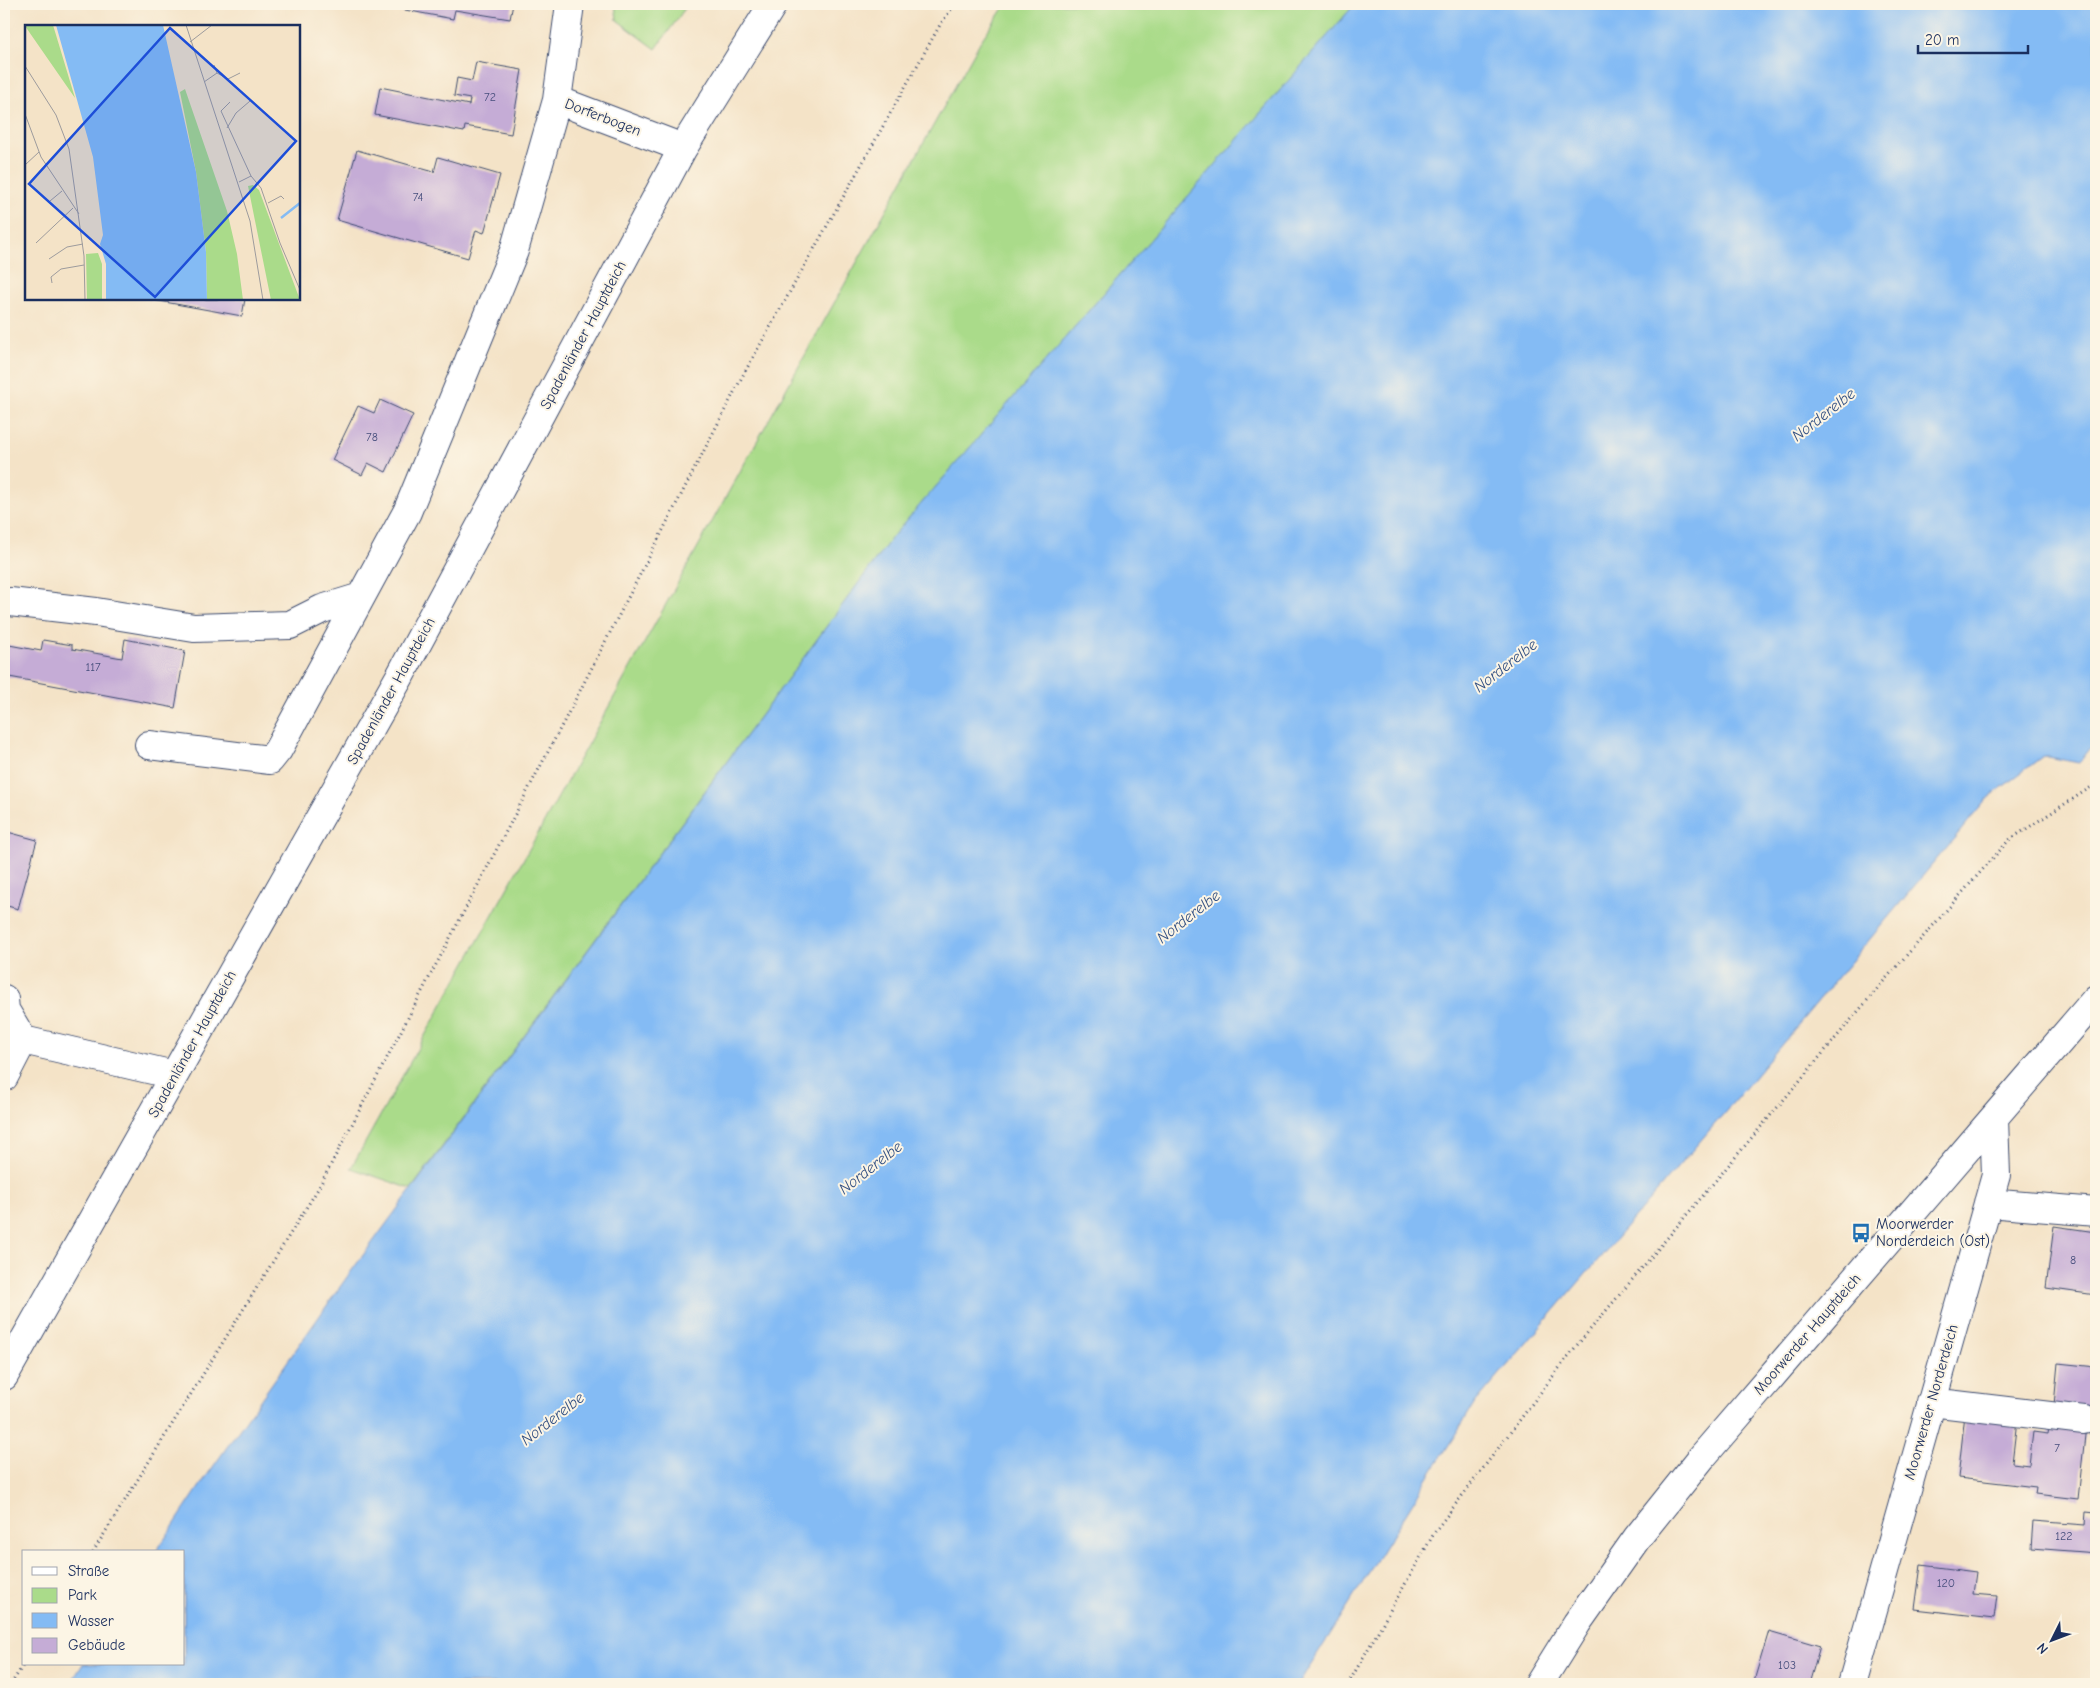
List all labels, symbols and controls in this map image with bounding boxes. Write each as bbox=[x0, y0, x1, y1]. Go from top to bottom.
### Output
scale bar bbox=[1918, 22, 2028, 54]
inset map bbox=[25, 25, 300, 300]
text: 20 m bbox=[1925, 31, 1959, 49]
house number: 72 bbox=[484, 90, 496, 104]
street label: Dorferbogen bbox=[562, 94, 644, 140]
house number: 74 bbox=[413, 190, 423, 204]
street label: Spadenländer Hauptdeich bbox=[536, 258, 630, 412]
water label: Norderelbe bbox=[1788, 384, 1859, 445]
house number: 78 bbox=[366, 430, 378, 444]
street label: Spadenländer Hauptdeich bbox=[343, 614, 439, 768]
water label: Norderelbe bbox=[1470, 635, 1541, 696]
house number: 117 bbox=[85, 660, 101, 674]
water label: Norderelbe bbox=[1153, 886, 1224, 947]
street label: Spadenländer Hauptdeich bbox=[144, 967, 240, 1121]
water label: Norderelbe bbox=[835, 1137, 906, 1198]
place label: Moorwerder Norderdeich (Ost) bbox=[1876, 1215, 1990, 1250]
bus stop icon: Moorwerder Norderdeich (Ost) bbox=[1850, 1222, 1872, 1244]
house number: 8 bbox=[2070, 1253, 2076, 1267]
street label: Moorwerder Hauptdeich bbox=[1749, 1270, 1865, 1398]
street label: Moorwerder Norderdeich bbox=[1900, 1322, 1962, 1482]
water label: Norderelbe bbox=[517, 1388, 588, 1449]
house number: 7 bbox=[2054, 1441, 2060, 1455]
house number: 122 bbox=[2055, 1529, 2073, 1543]
legend bbox=[22, 1550, 185, 1666]
text: Straße bbox=[68, 1562, 110, 1580]
house number: 120 bbox=[1937, 1576, 1955, 1590]
text: Park bbox=[68, 1586, 97, 1604]
text: Wasser bbox=[68, 1612, 114, 1630]
north arrow bbox=[2028, 1616, 2078, 1666]
text: Gebäude bbox=[68, 1636, 126, 1654]
text: N bbox=[2033, 1639, 2052, 1657]
house number: 103 bbox=[1778, 1658, 1796, 1672]

